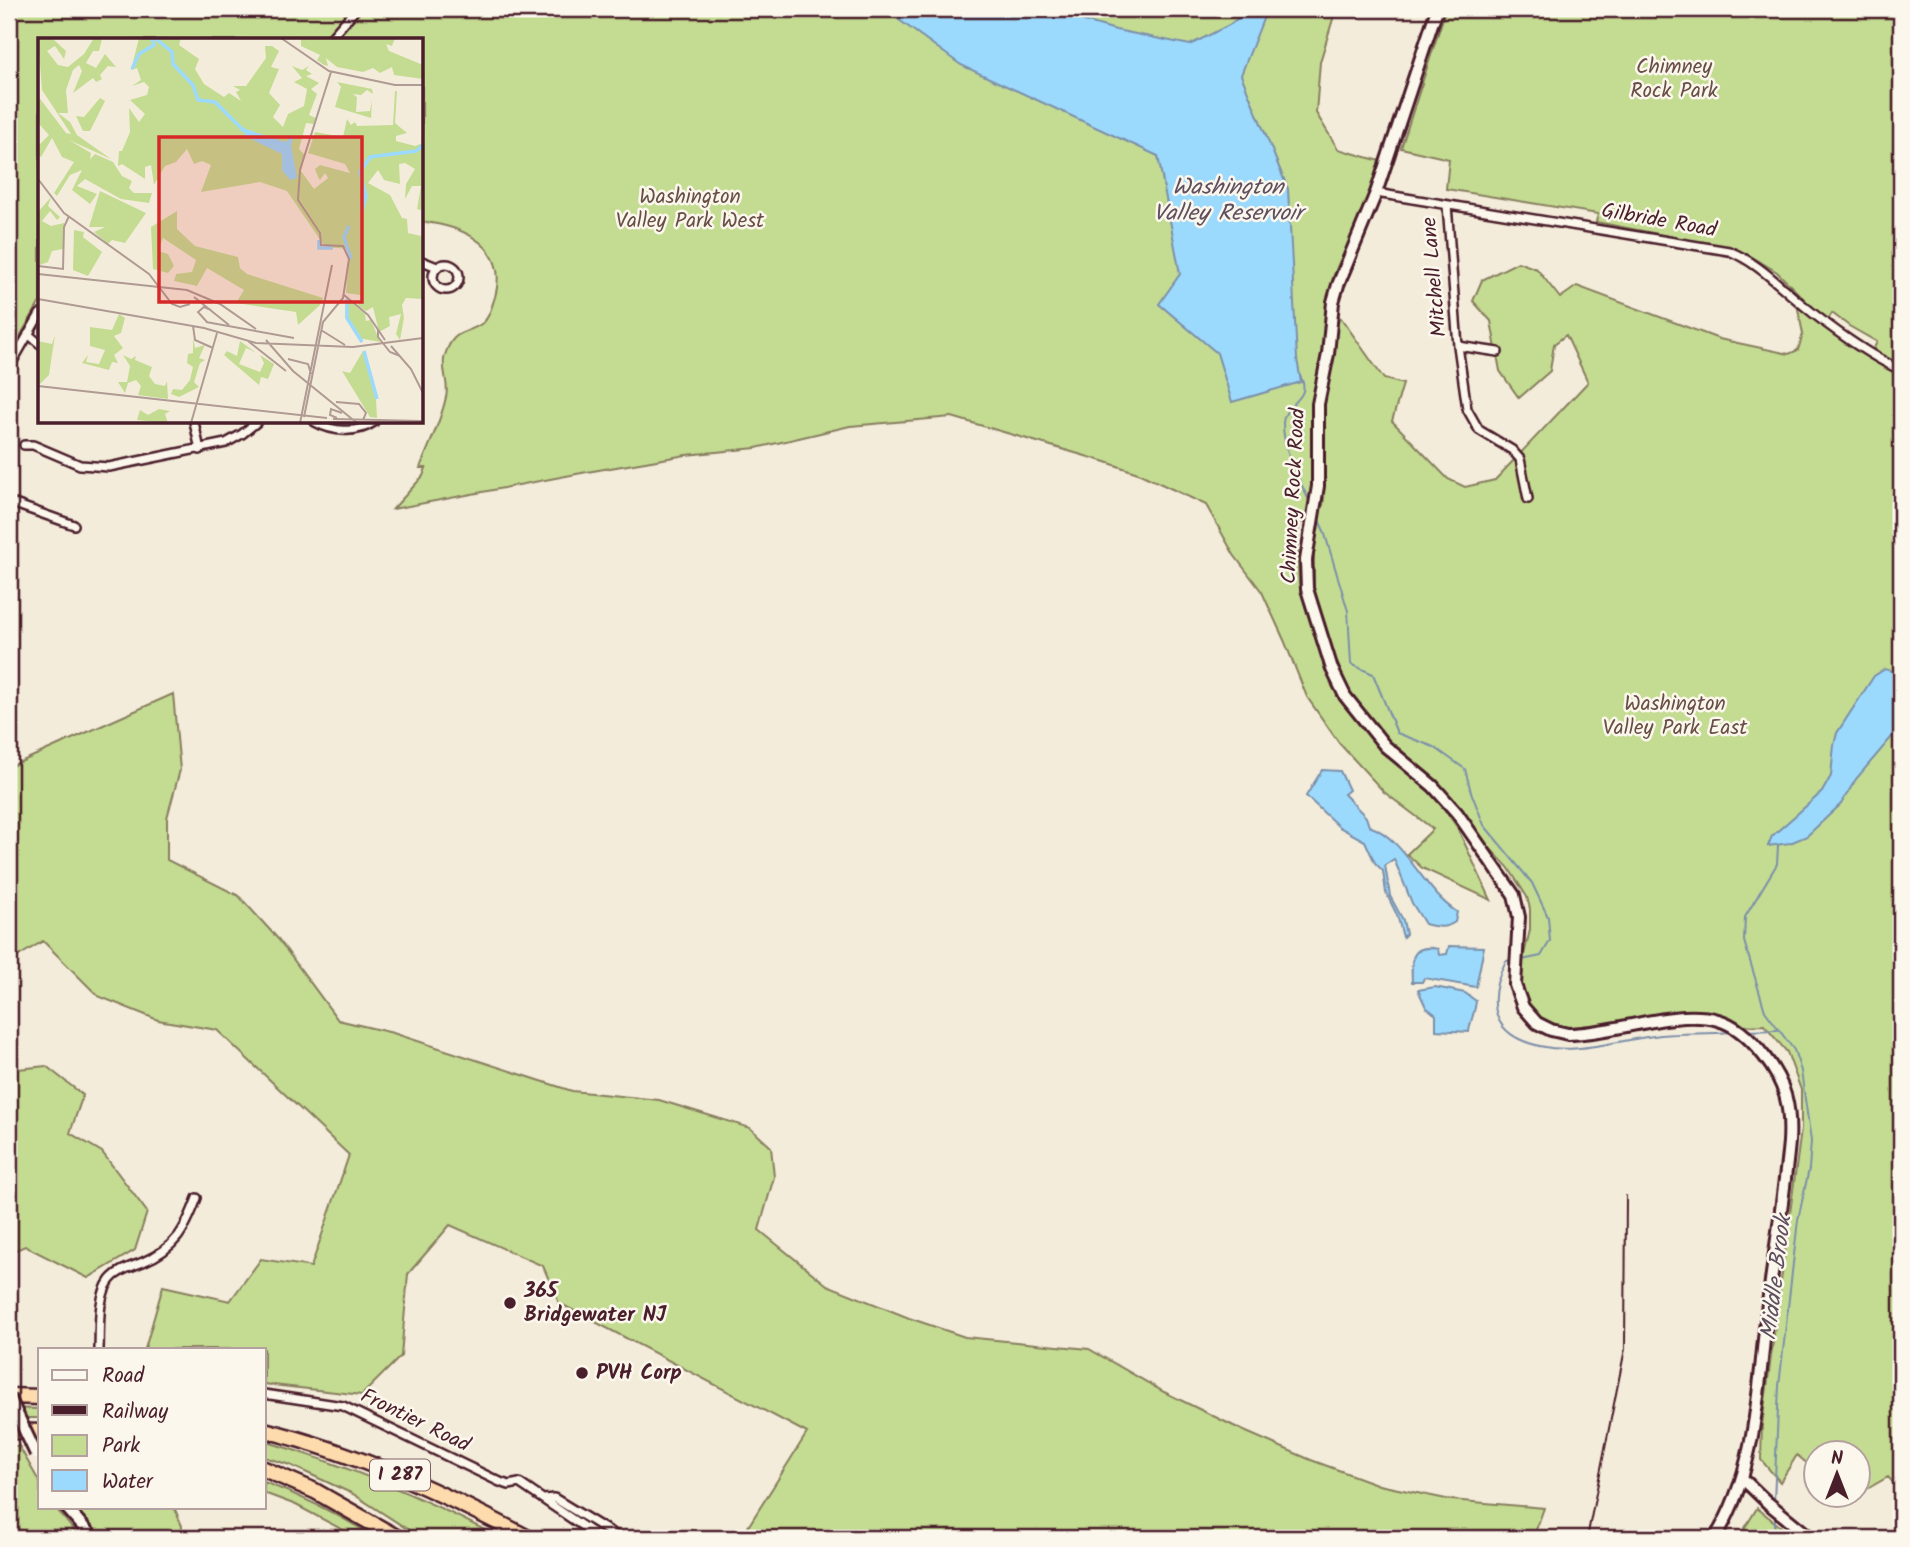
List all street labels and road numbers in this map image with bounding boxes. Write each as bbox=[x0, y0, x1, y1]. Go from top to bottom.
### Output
street label: Gilbride Road bbox=[1599, 195, 1720, 247]
street label: Mitchell Lane bbox=[1413, 215, 1457, 338]
street label: Chimney Rock Road bbox=[1273, 407, 1315, 585]
street label: Frontier Road bbox=[354, 1380, 476, 1462]
road number: I 287 bbox=[370, 1460, 430, 1490]

